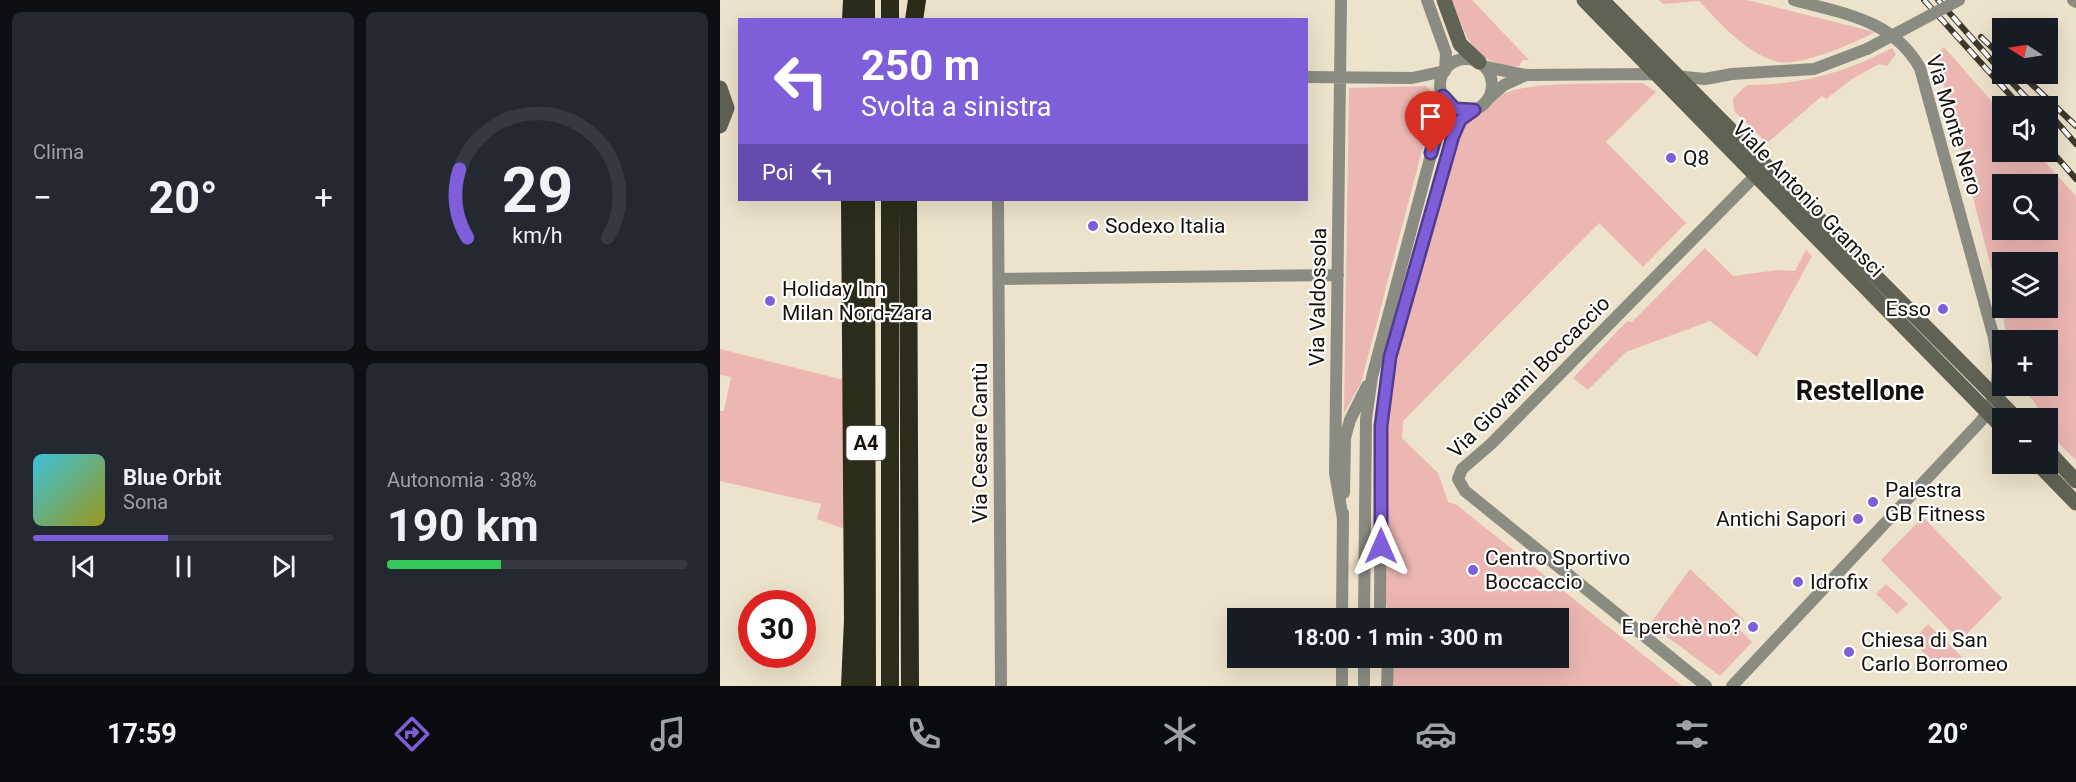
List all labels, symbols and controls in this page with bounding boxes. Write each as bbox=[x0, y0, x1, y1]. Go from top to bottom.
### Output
north arrow bbox=[1992, 18, 2058, 84]
map controls bbox=[1992, 18, 2058, 474]
text: 250 m bbox=[861, 41, 980, 90]
icon: left bbox=[762, 42, 840, 120]
street label: Via Monte Nero bbox=[1921, 52, 1987, 198]
text: Svolta a sinistra bbox=[861, 91, 1052, 123]
pin bbox=[1405, 91, 1456, 153]
button: sound bbox=[1992, 96, 2058, 162]
icon: arrive bbox=[1414, 100, 1447, 133]
street label: Viale Antonio Gramsci bbox=[1727, 116, 1889, 282]
text: Clima bbox=[33, 140, 84, 164]
place label: Q8 bbox=[1683, 146, 1709, 170]
marker: Q8 bbox=[1664, 151, 1678, 165]
text: 29 bbox=[501, 154, 573, 227]
icon: left bbox=[806, 156, 839, 189]
text: Poi bbox=[762, 160, 794, 185]
text: 20° bbox=[148, 171, 218, 224]
button: search bbox=[1992, 174, 2058, 240]
text: − bbox=[33, 178, 52, 217]
text: + bbox=[314, 178, 333, 217]
place label: Sodexo Italia bbox=[1105, 214, 1225, 238]
marker: Sodexo Italia bbox=[1086, 219, 1100, 233]
text: km/h bbox=[512, 224, 562, 249]
street label: Via Valdossola bbox=[1305, 228, 1331, 366]
button: layers bbox=[1992, 252, 2058, 318]
place label: Holiday Inn Milan Nord-Zara bbox=[782, 277, 932, 325]
street label: Via Giovanni Boccaccio bbox=[1443, 291, 1615, 463]
marker: Holiday Inn Milan Nord-Zara bbox=[763, 294, 777, 308]
place label: Esso bbox=[1885, 297, 1931, 321]
marker: Esso bbox=[1936, 302, 1950, 316]
button: + bbox=[1992, 330, 2058, 396]
street label: Via Cesare Cantù bbox=[968, 363, 992, 523]
district label: Restellone bbox=[1796, 375, 1924, 407]
button: − bbox=[1992, 408, 2058, 474]
road number: A4 bbox=[846, 426, 886, 460]
text: Blue Orbit bbox=[123, 465, 221, 490]
text: Autonomia · 38% bbox=[387, 468, 537, 492]
place label: Palestra GB Fitness bbox=[1885, 478, 1986, 526]
text: Sona bbox=[123, 490, 168, 514]
marker: Palestra GB Fitness bbox=[1866, 495, 1880, 509]
text: 190 km bbox=[387, 499, 539, 552]
place label: Antichi Sapori bbox=[1716, 507, 1846, 531]
marker: Antichi Sapori bbox=[1851, 512, 1865, 526]
position arrow bbox=[1349, 514, 1413, 578]
place label: Centro Sportivo Boccaccio bbox=[1485, 546, 1630, 594]
icon: previous bbox=[67, 550, 100, 583]
icon: pause bbox=[167, 550, 200, 583]
icon: next bbox=[267, 550, 300, 583]
marker: Centro Sportivo Boccaccio bbox=[1466, 563, 1480, 577]
place label: Idrofix bbox=[1810, 570, 1869, 594]
marker: Idrofix bbox=[1791, 575, 1805, 589]
speed limit sign: 30 bbox=[738, 590, 816, 668]
place label: E perchè no? bbox=[1622, 615, 1741, 639]
marker: E perchè no? bbox=[1746, 620, 1760, 634]
text: 18:00 · 1 min · 300 m bbox=[1293, 625, 1503, 650]
place label: Chiesa di San Carlo Borromeo bbox=[1861, 628, 2008, 676]
marker: Chiesa di San Carlo Borromeo bbox=[1842, 645, 1856, 659]
icon: directions bbox=[391, 713, 433, 755]
icon: music bbox=[647, 713, 689, 755]
icon: phone bbox=[903, 713, 945, 755]
icon: climate bbox=[1159, 713, 1201, 755]
icon: car bbox=[1415, 713, 1457, 755]
icon: filters bbox=[1671, 713, 1713, 755]
text: 17:59 bbox=[107, 718, 177, 750]
text: 20° bbox=[1927, 718, 1969, 750]

